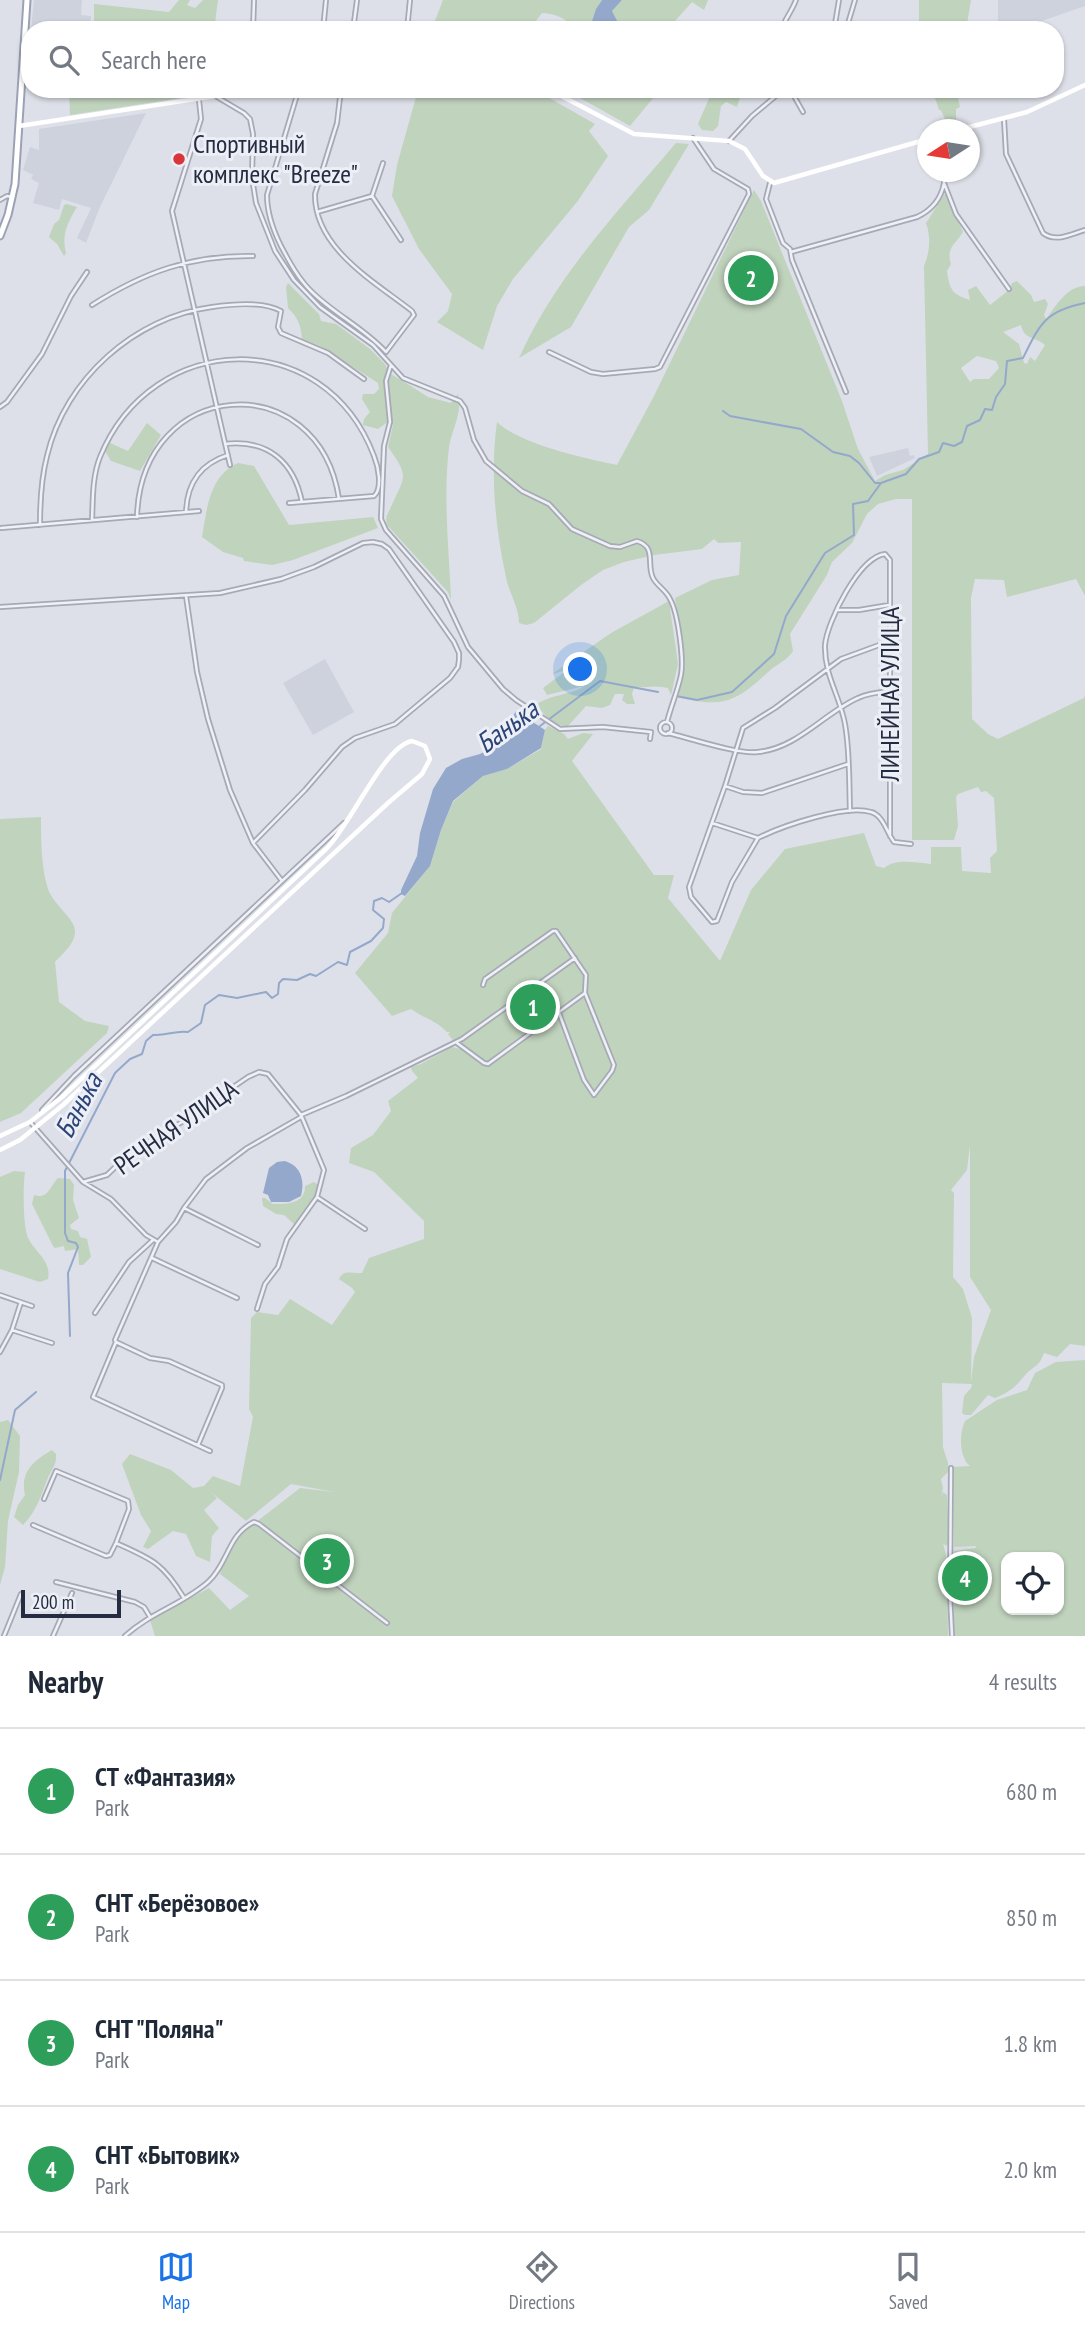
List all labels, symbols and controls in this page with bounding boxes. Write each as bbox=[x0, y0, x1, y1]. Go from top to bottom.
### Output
search box bbox=[21, 21, 1064, 98]
icon: search bbox=[45, 41, 83, 79]
text: Search here bbox=[101, 43, 207, 76]
north arrow bbox=[917, 119, 980, 182]
place label: Спортивный комплекс "Breeze" bbox=[193, 127, 358, 190]
marker: Спортивный комплекс "Breeze" bbox=[171, 151, 187, 167]
pin: 2 bbox=[728, 252, 774, 304]
street label: ЛИНЕЙНАЯ УЛИЦА bbox=[873, 606, 906, 782]
your location bbox=[563, 652, 597, 686]
water label: Банька bbox=[468, 689, 547, 761]
pin: 1 bbox=[510, 981, 556, 1033]
water label: Банька bbox=[45, 1064, 111, 1144]
street label: РЕЧНАЯ УЛИЦА bbox=[107, 1071, 245, 1181]
pin: 3 bbox=[304, 1535, 350, 1587]
pin: 4 bbox=[942, 1552, 988, 1604]
map controls bbox=[1001, 1552, 1064, 1615]
button: locate bbox=[1001, 1552, 1064, 1615]
scale bar bbox=[21, 1587, 121, 1619]
text: 200 m bbox=[32, 1590, 74, 1614]
text: Nearby bbox=[28, 1662, 103, 1701]
text: 4 results bbox=[989, 1667, 1057, 1696]
text: СТ «Фантазия» bbox=[95, 1760, 236, 1793]
text: 1 bbox=[46, 1777, 57, 1806]
text: 680 m bbox=[1006, 1777, 1057, 1806]
text: Park bbox=[95, 1793, 129, 1822]
text: СНТ «Берёзовое» bbox=[95, 1886, 259, 1919]
text: 2 bbox=[46, 1903, 57, 1932]
text: 850 m bbox=[1006, 1903, 1057, 1932]
text: Park bbox=[95, 1919, 129, 1948]
text: СНТ "Поляна" bbox=[95, 2012, 224, 2045]
text: 3 bbox=[46, 2029, 57, 2058]
text: 1.8 km bbox=[1003, 2029, 1057, 2058]
text: Park bbox=[95, 2045, 129, 2074]
text: СНТ «Бытовик» bbox=[95, 2138, 240, 2171]
text: 4 bbox=[46, 2155, 57, 2184]
text: 2.0 km bbox=[1003, 2155, 1057, 2184]
text: Park bbox=[95, 2171, 129, 2200]
tab: Map bbox=[157, 2248, 195, 2314]
tab: Directions bbox=[509, 2248, 575, 2314]
tab: Saved bbox=[889, 2248, 928, 2314]

